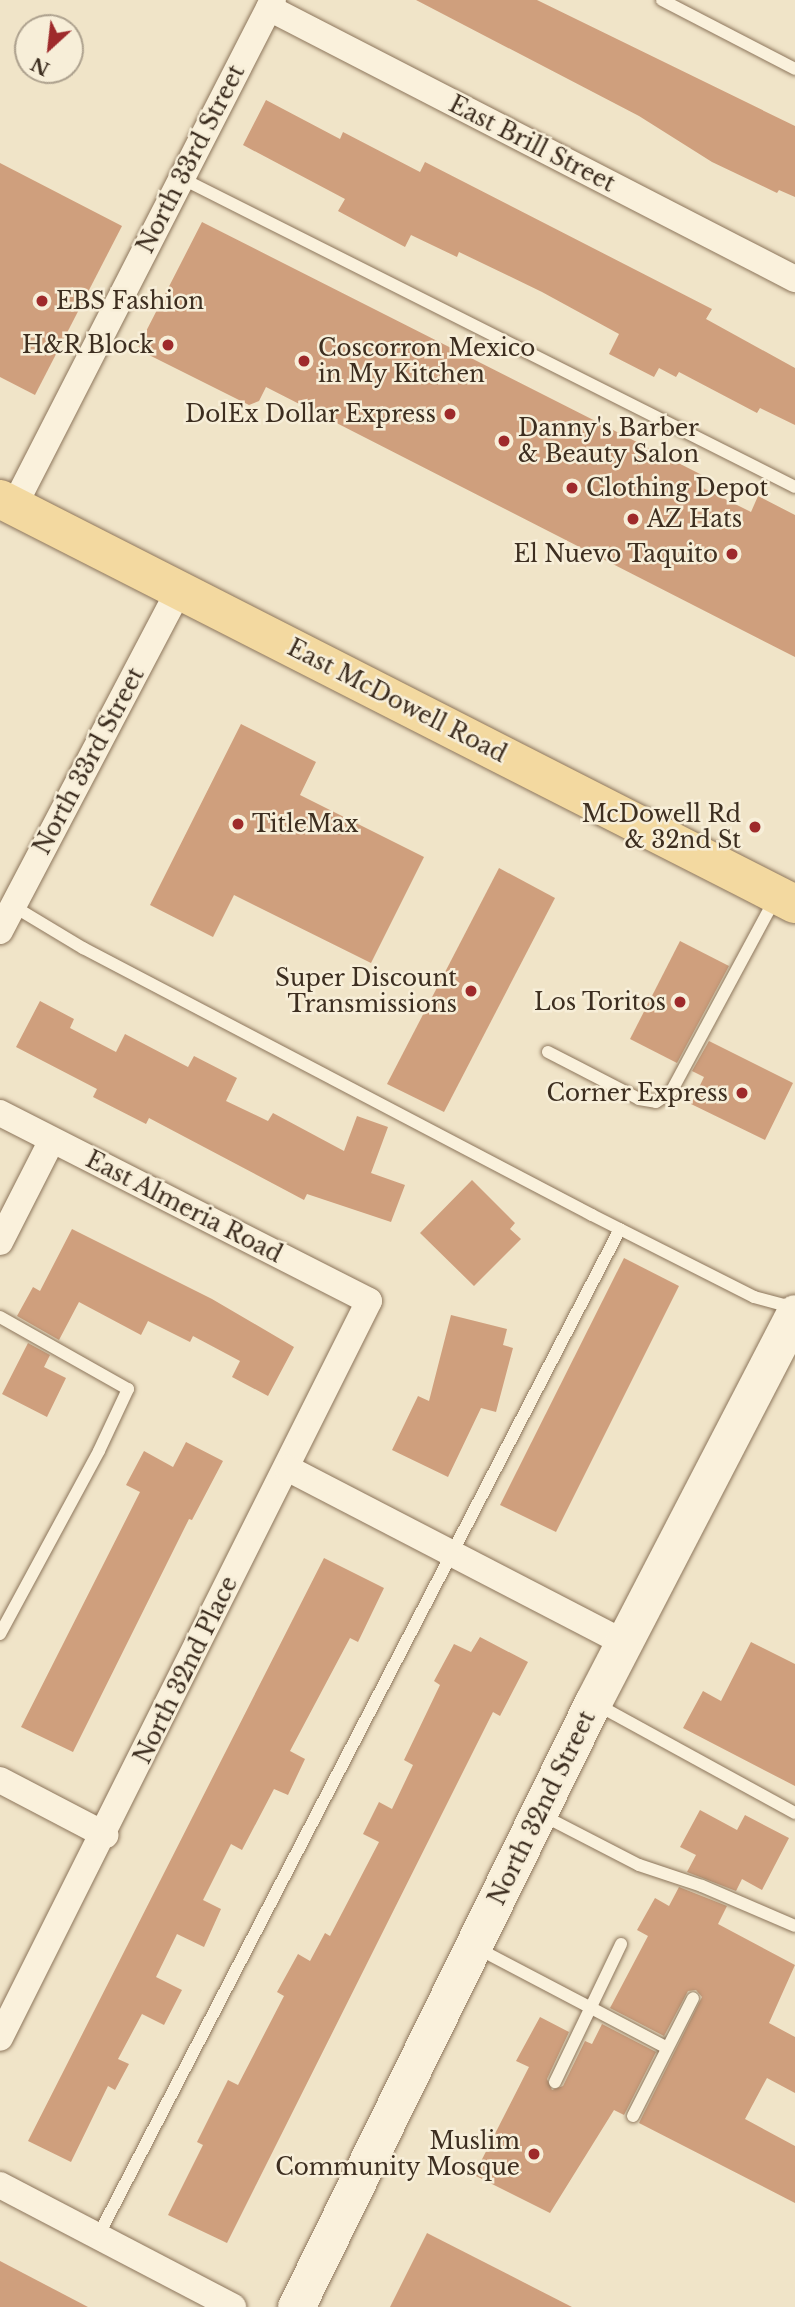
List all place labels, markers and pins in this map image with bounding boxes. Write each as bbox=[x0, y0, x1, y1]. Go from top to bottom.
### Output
place label: EBS Fashion bbox=[56, 287, 204, 315]
marker: EBS Fashion bbox=[34, 293, 50, 309]
place label: H&R Block bbox=[21, 331, 154, 359]
place label: Coscorron Mexico in My Kitchen bbox=[318, 334, 535, 388]
marker: H&R Block bbox=[160, 337, 176, 353]
marker: Coscorron Mexico in My Kitchen bbox=[296, 353, 312, 369]
place label: DolEx Dollar Express bbox=[184, 400, 436, 428]
marker: DolEx Dollar Express bbox=[442, 406, 458, 422]
place label: Danny's Barber & Beauty Salon bbox=[518, 414, 700, 468]
marker: Danny's Barber & Beauty Salon bbox=[496, 433, 512, 449]
place label: Clothing Depot bbox=[586, 474, 768, 502]
marker: Clothing Depot bbox=[564, 480, 580, 496]
place label: AZ Hats bbox=[647, 505, 742, 533]
marker: AZ Hats bbox=[625, 511, 641, 527]
place label: El Nuevo Taquito bbox=[513, 540, 718, 568]
marker: El Nuevo Taquito bbox=[724, 546, 740, 562]
place label: McDowell Rd & 32nd St bbox=[582, 800, 741, 854]
place label: TitleMax bbox=[252, 810, 359, 838]
marker: TitleMax bbox=[230, 816, 246, 832]
marker: McDowell Rd & 32nd St bbox=[747, 819, 763, 835]
place label: Super Discount Transmissions bbox=[274, 964, 457, 1018]
marker: Super Discount Transmissions bbox=[463, 983, 479, 999]
place label: Los Toritos bbox=[533, 988, 666, 1016]
marker: Los Toritos bbox=[672, 994, 688, 1010]
place label: Corner Express bbox=[546, 1079, 728, 1107]
marker: Corner Express bbox=[734, 1085, 750, 1101]
place label: Muslim Community Mosque bbox=[275, 2127, 520, 2181]
marker: Muslim Community Mosque bbox=[526, 2146, 542, 2162]

